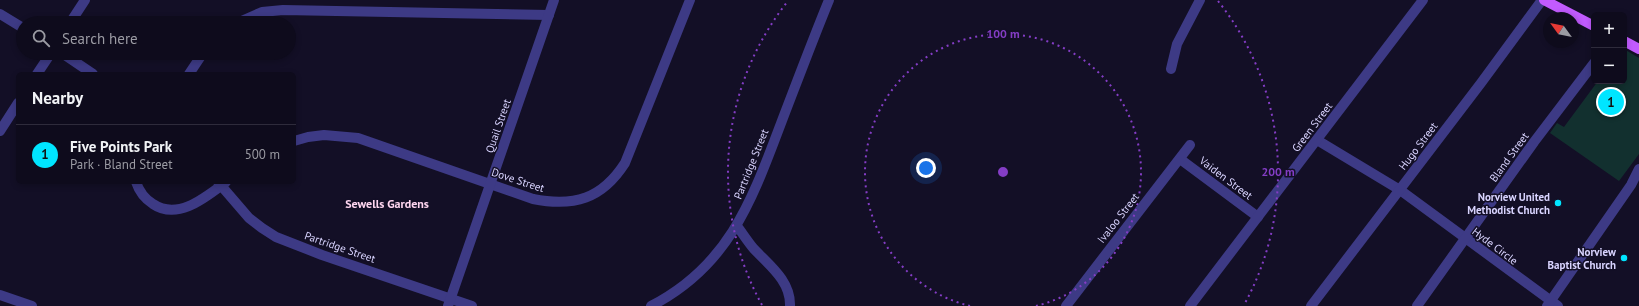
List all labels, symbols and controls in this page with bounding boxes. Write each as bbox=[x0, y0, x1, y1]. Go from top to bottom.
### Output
north arrow bbox=[1543, 12, 1579, 48]
map controls bbox=[1591, 12, 1627, 84]
button: + bbox=[1591, 12, 1627, 48]
search box bbox=[16, 16, 296, 60]
text: 100 m bbox=[986, 26, 1020, 41]
icon: search bbox=[30, 27, 52, 49]
text: Search here bbox=[62, 29, 138, 48]
button: − bbox=[1591, 48, 1627, 84]
text: Nearby bbox=[32, 87, 83, 109]
pin: 1 bbox=[1598, 87, 1624, 117]
street label: Quail Street bbox=[482, 97, 514, 155]
street label: Green Street bbox=[1289, 99, 1335, 155]
street label: Hugo Street bbox=[1396, 119, 1441, 173]
street label: Partridge Street bbox=[731, 127, 771, 201]
street label: Bland Street bbox=[1486, 129, 1532, 185]
text: Five Points Park bbox=[70, 137, 172, 156]
text: 1 bbox=[41, 146, 49, 163]
text: 500 m bbox=[245, 146, 280, 163]
street label: Vaiden Street bbox=[1196, 153, 1255, 203]
text: Park · Bland Street bbox=[70, 156, 173, 173]
your location bbox=[916, 158, 936, 178]
text: 200 m bbox=[1261, 164, 1295, 179]
street label: Dove Street bbox=[490, 165, 546, 195]
centre of rings bbox=[996, 165, 1010, 179]
street label: Ivaloo Street bbox=[1094, 190, 1142, 246]
place label: Norview United Methodist Church bbox=[1467, 190, 1550, 217]
district label: Sewells Gardens bbox=[345, 196, 429, 211]
marker: Norview United Methodist Church bbox=[1553, 198, 1563, 208]
street label: Hyde Circle bbox=[1469, 224, 1521, 268]
street label: Partridge Street bbox=[303, 228, 378, 266]
place label: Norview Baptist Church bbox=[1548, 245, 1617, 272]
marker: Norview Baptist Church bbox=[1619, 253, 1629, 263]

